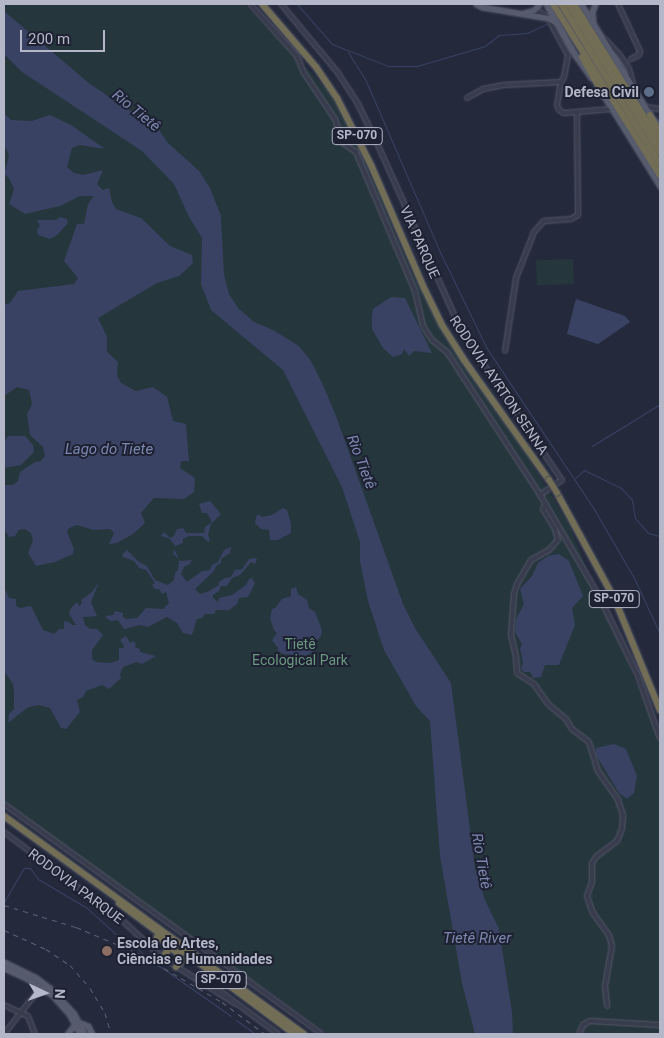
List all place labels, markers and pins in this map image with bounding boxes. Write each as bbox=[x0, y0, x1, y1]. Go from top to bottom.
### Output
place label: Defesa Civil bbox=[564, 84, 639, 100]
marker: Defesa Civil bbox=[643, 86, 655, 98]
place label: Escola de Artes, Ciências e Humanidades bbox=[117, 935, 272, 968]
marker: Escola de Artes, Ciências e Humanidades bbox=[101, 945, 113, 957]

